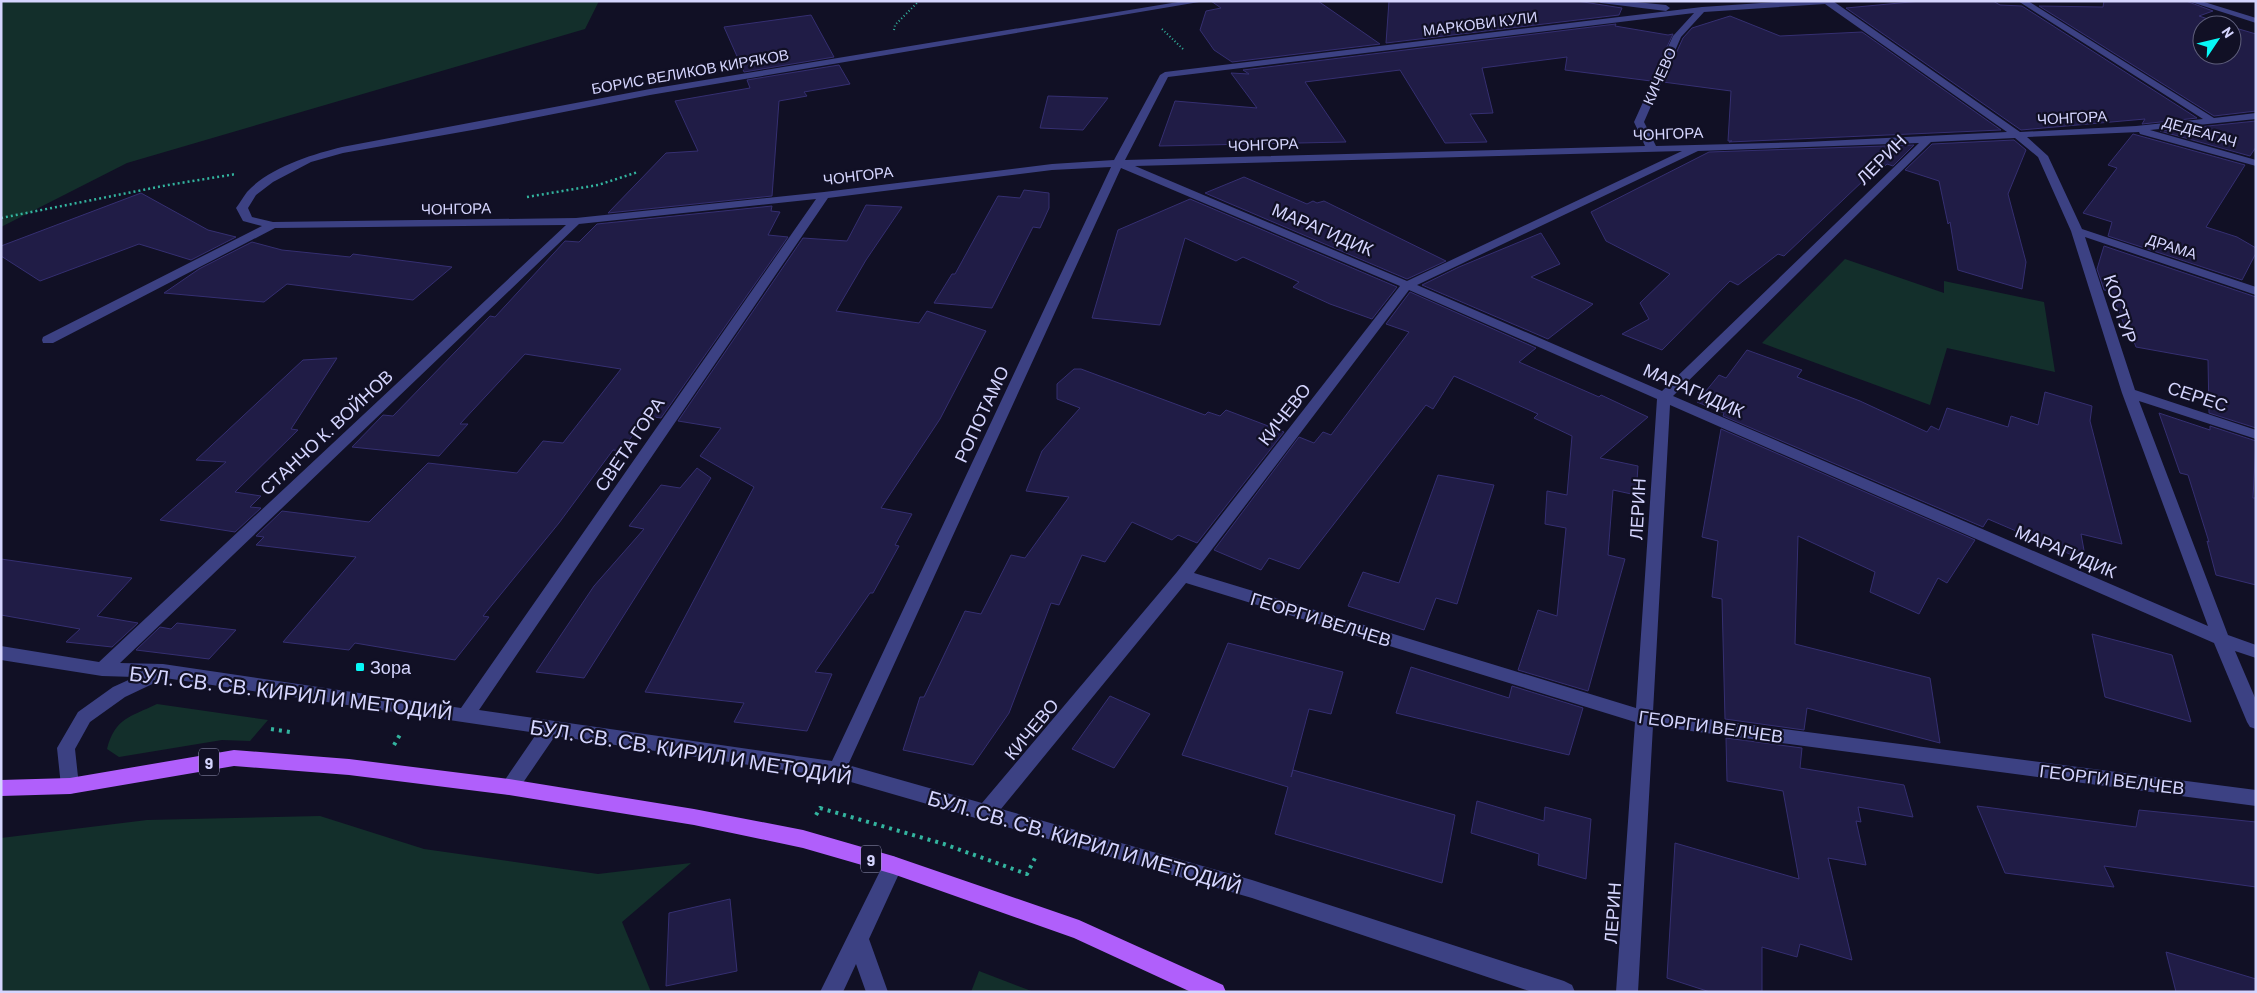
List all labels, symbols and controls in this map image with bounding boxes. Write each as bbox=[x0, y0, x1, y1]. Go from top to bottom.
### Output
street label: МАРКОВИ КУЛИ bbox=[1422, 7, 1538, 39]
north arrow bbox=[2192, 15, 2242, 65]
text: N bbox=[2218, 24, 2238, 41]
street label: БОРИС ВЕЛИКОВ КИРЯКОВ bbox=[590, 45, 790, 97]
street label: КИЧЕВО bbox=[1638, 45, 1680, 107]
street label: ЧОНГОРА bbox=[2036, 106, 2108, 128]
street label: ДЕДЕАГАЧ bbox=[2161, 112, 2239, 150]
street label: ЧОНГОРА bbox=[1632, 123, 1704, 143]
street label: ЛЕРИН bbox=[1851, 129, 1911, 189]
street label: ЧОНГОРА bbox=[1227, 134, 1299, 154]
street label: ЧОНГОРА bbox=[822, 162, 894, 188]
street label: ЧОНГОРА bbox=[421, 198, 491, 218]
street label: МАРАГИДИК bbox=[1269, 198, 1378, 260]
street label: ДРАМА bbox=[2145, 229, 2199, 263]
street label: КОСТУР bbox=[2100, 272, 2142, 346]
street label: МАРАГИДИК bbox=[1640, 358, 1748, 422]
street label: РОПОТАМО bbox=[949, 362, 1013, 466]
street label: СТАНЧО К. ВОЙНОВ bbox=[255, 365, 397, 499]
street label: СЕРЕС bbox=[2165, 376, 2231, 416]
street label: КИЧЕВО bbox=[1253, 379, 1315, 449]
street label: СВЕТА ГОРА bbox=[590, 393, 668, 495]
street label: ЛЕРИН bbox=[1624, 478, 1650, 540]
street label: МАРАГИДИК bbox=[2012, 520, 2121, 582]
street label: ГЕОРГИ ВЕЛЧЕВ bbox=[1248, 587, 1394, 651]
place label: Зора bbox=[370, 656, 412, 678]
street label: БУЛ. СВ. СВ. КИРИЛ И МЕТОДИЙ bbox=[128, 660, 454, 724]
marker: Зора bbox=[354, 661, 366, 673]
street label: КИЧЕВО bbox=[999, 694, 1063, 764]
street label: ГЕОРГИ ВЕЛЧЕВ bbox=[1637, 705, 1785, 747]
street label: БУЛ. СВ. СВ. КИРИЛ И МЕТОДИЙ bbox=[528, 713, 854, 789]
road number: 9 bbox=[199, 749, 219, 776]
street label: ГЕОРГИ ВЕЛЧЕВ bbox=[2038, 759, 2186, 799]
street label: БУЛ. СВ. СВ. КИРИЛ И МЕТОДИЙ bbox=[925, 784, 1245, 898]
road number: 9 bbox=[861, 846, 881, 872]
street label: ЛЕРИН bbox=[1599, 881, 1625, 945]

